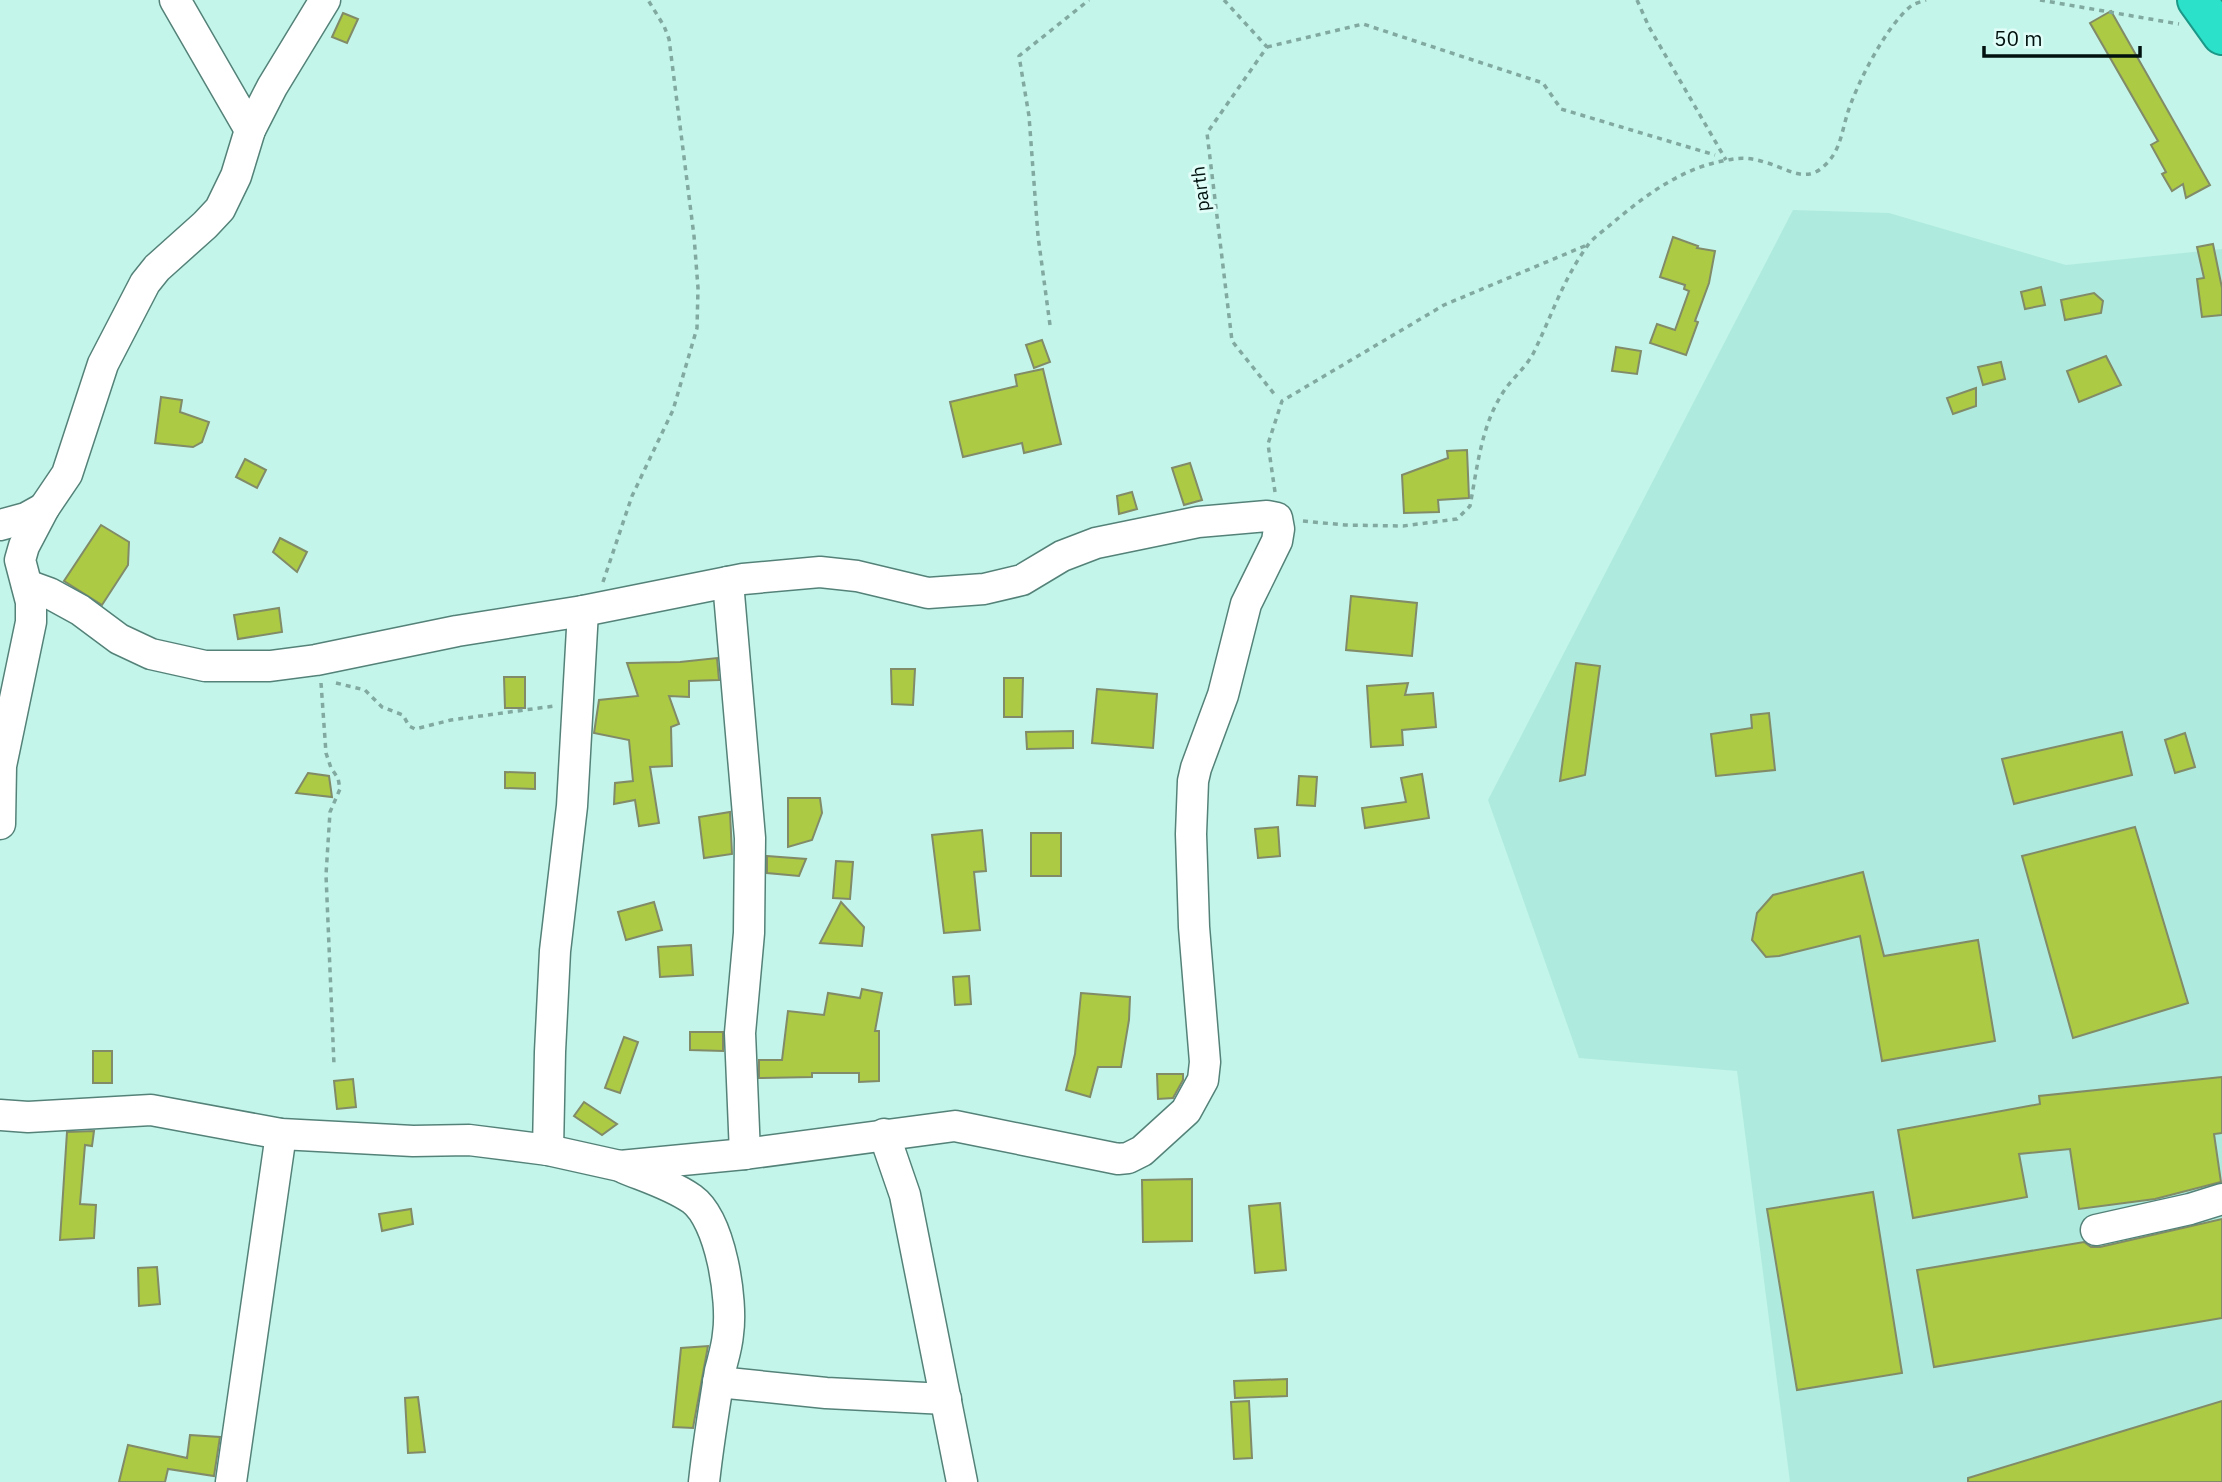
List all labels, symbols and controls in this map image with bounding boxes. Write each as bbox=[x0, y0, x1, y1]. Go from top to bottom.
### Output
scale bar bbox=[1984, 14, 2140, 58]
text: 50 m bbox=[1994, 24, 2043, 52]
street label: parth bbox=[1185, 165, 1215, 213]

